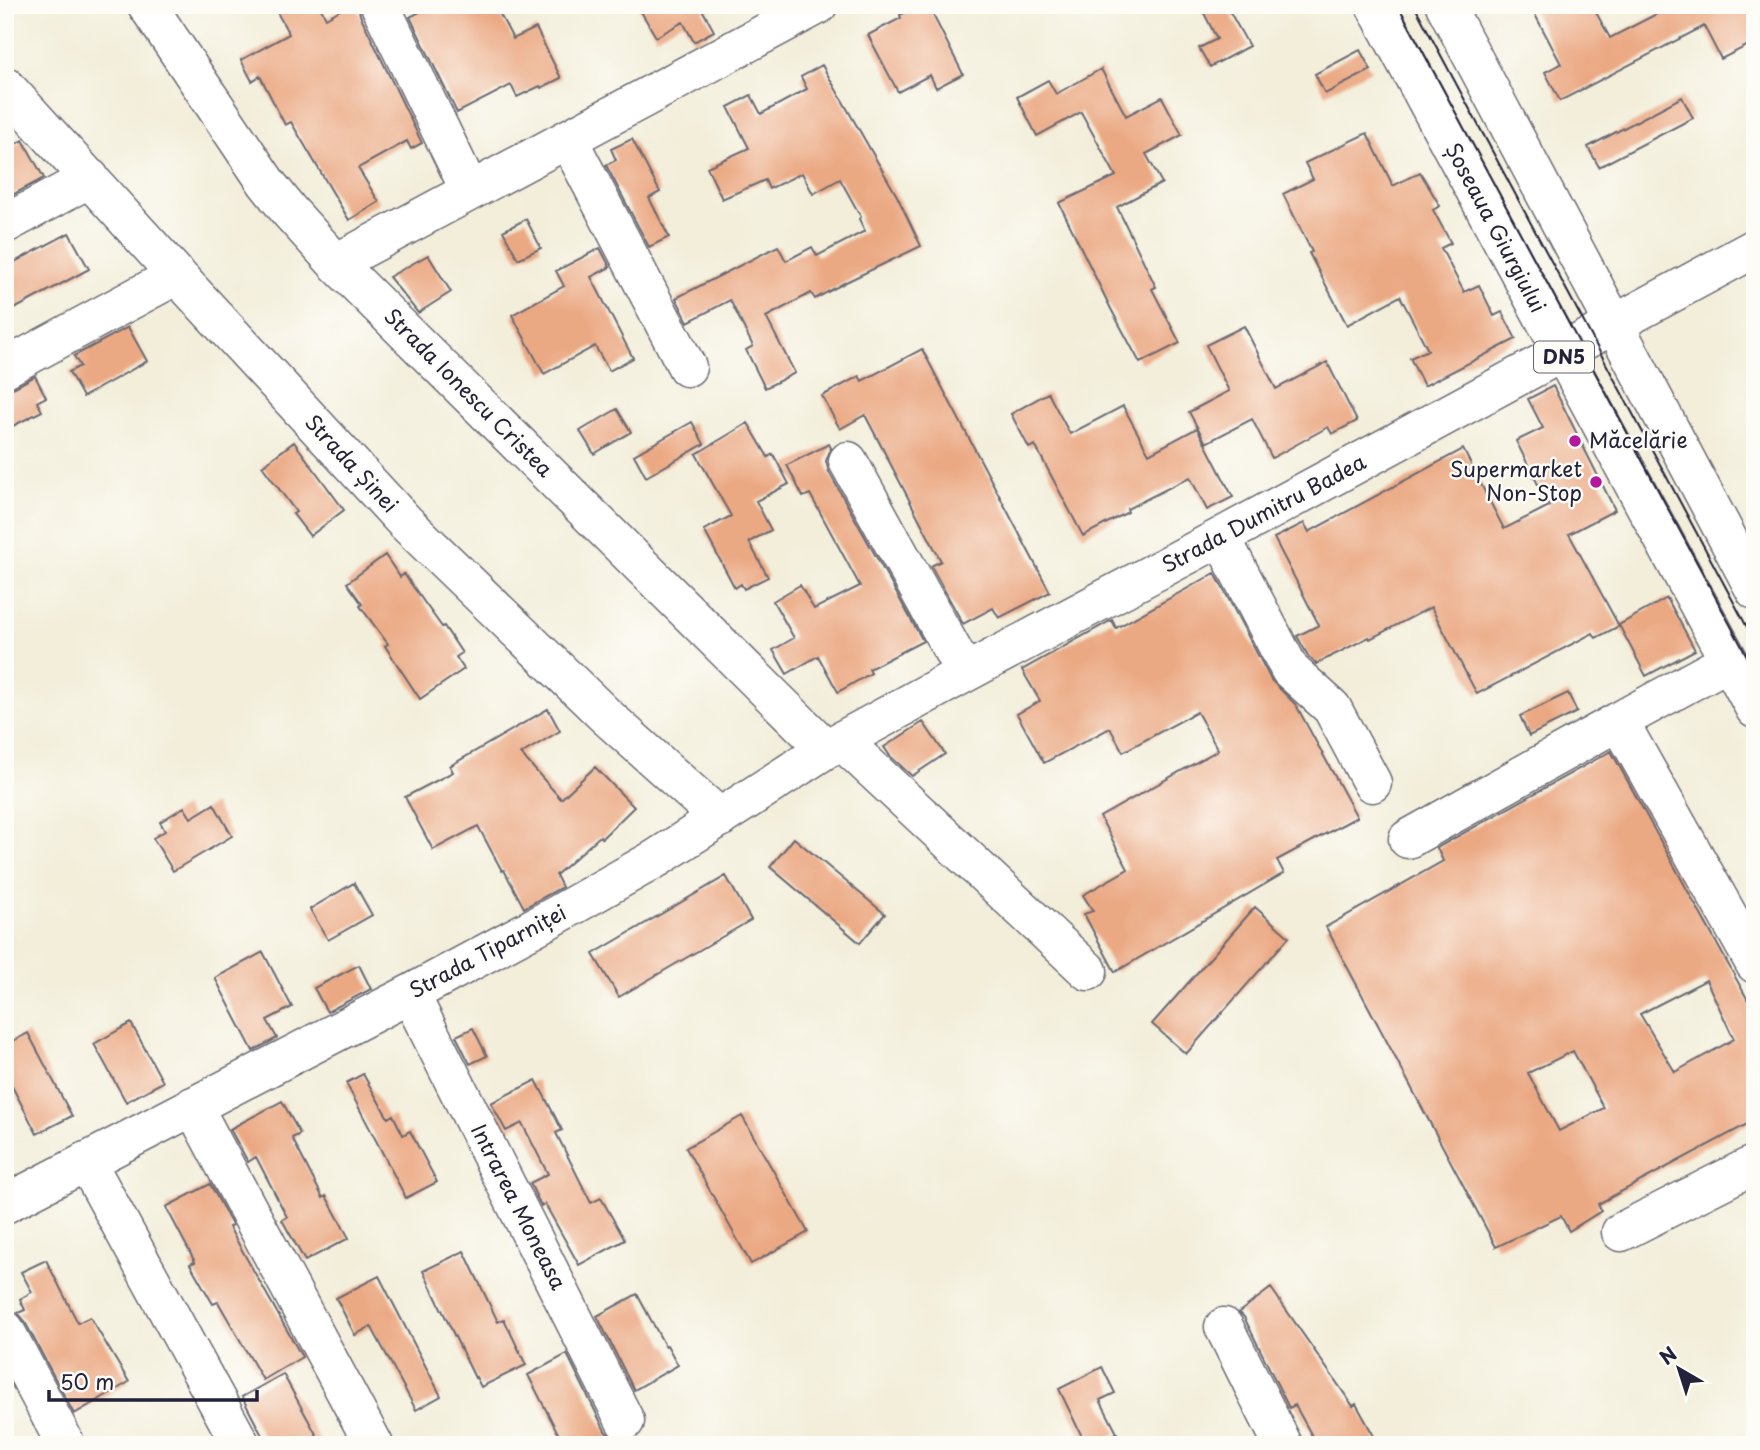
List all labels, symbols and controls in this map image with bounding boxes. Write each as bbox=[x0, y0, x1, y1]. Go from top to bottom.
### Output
street label: Șoseaua Giurgiului bbox=[1438, 137, 1555, 318]
street label: Strada Ionescu Cristea bbox=[378, 300, 561, 483]
road number: DN5 bbox=[1534, 342, 1594, 372]
street label: Strada Șinei bbox=[298, 406, 407, 519]
place label: Măcelărie bbox=[1589, 423, 1688, 455]
marker: Măcelărie bbox=[1567, 433, 1583, 449]
street label: Strada Dumitru Badea bbox=[1155, 444, 1372, 580]
place label: Supermarket Non-Stop bbox=[1450, 452, 1582, 508]
marker: Supermarket Non-Stop bbox=[1588, 474, 1604, 490]
street label: Strada Tiparniței bbox=[403, 895, 571, 1005]
street label: Intrarea Moneasa bbox=[464, 1118, 576, 1295]
north arrow bbox=[1644, 1334, 1714, 1404]
text: N bbox=[1653, 1339, 1682, 1371]
scale bar bbox=[49, 1359, 257, 1403]
text: 50 m bbox=[60, 1365, 114, 1397]

